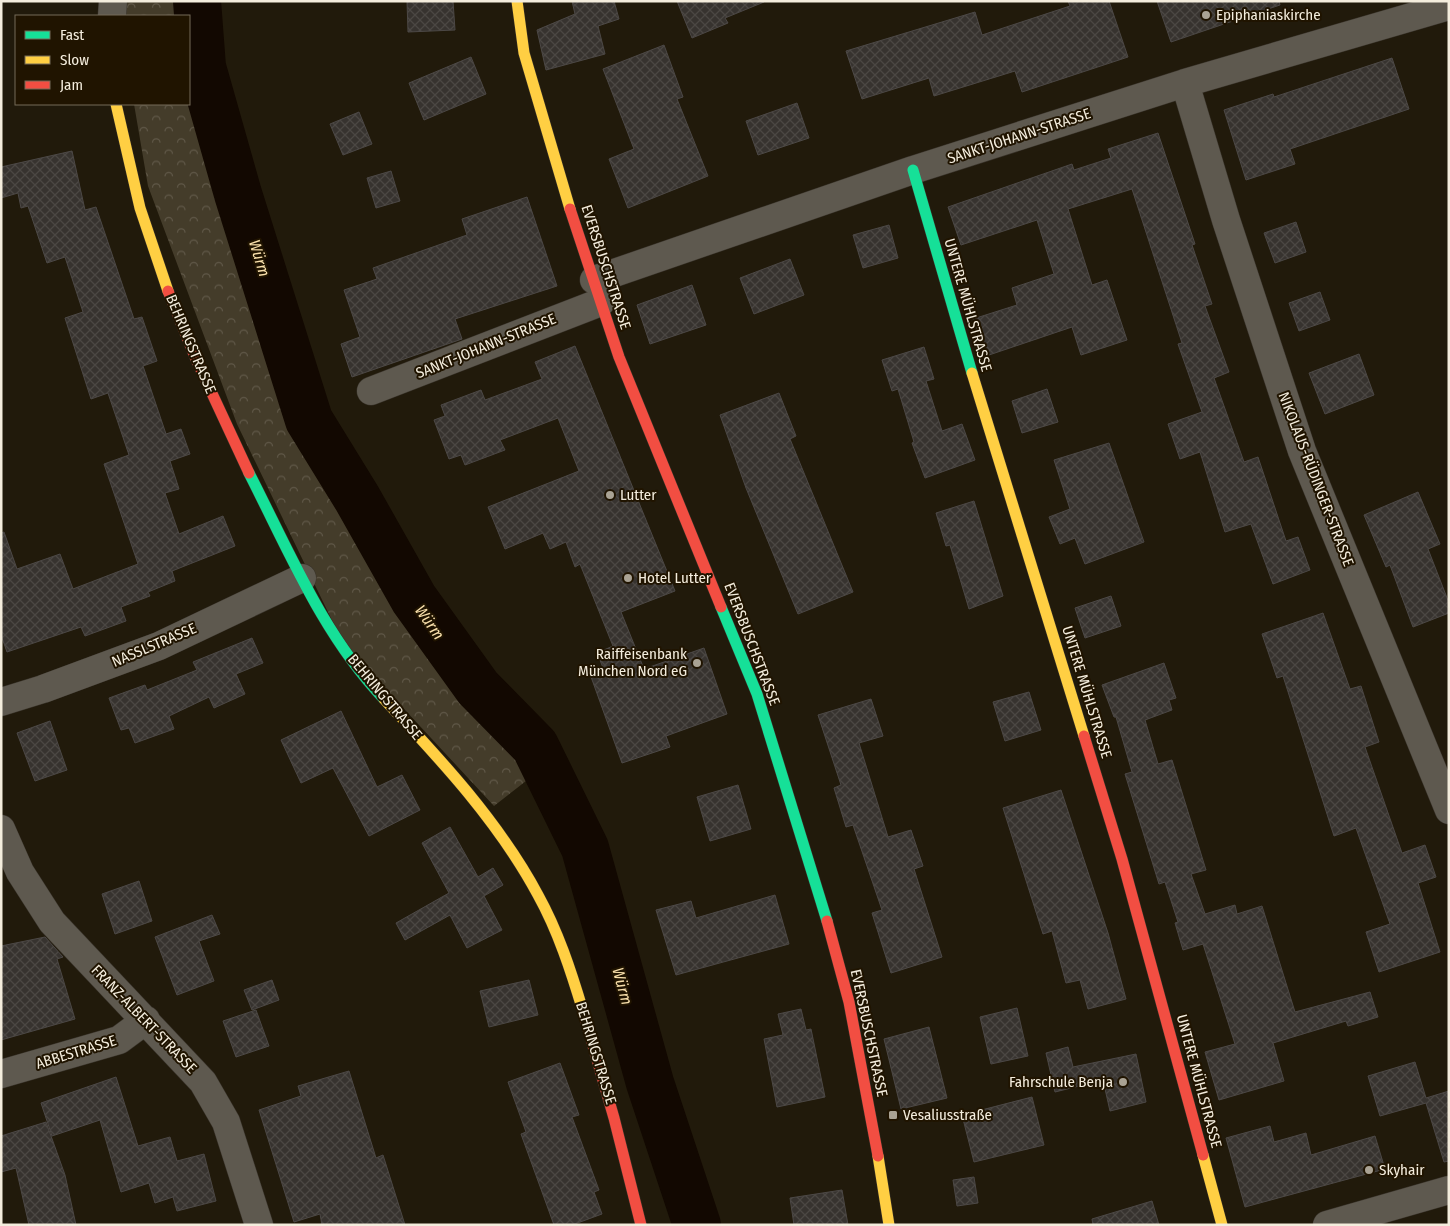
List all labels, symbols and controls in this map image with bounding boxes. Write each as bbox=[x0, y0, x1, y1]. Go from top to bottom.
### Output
place label: Epiphaniaskirche bbox=[1216, 6, 1321, 24]
marker: Epiphaniaskirche bbox=[1200, 9, 1212, 21]
legend bbox=[15, 15, 190, 105]
text: Fast bbox=[60, 26, 84, 44]
text: Slow bbox=[60, 51, 89, 69]
text: Jam bbox=[60, 76, 83, 94]
street label: SANKT-JOHANN-STRASSE bbox=[945, 104, 1093, 168]
street label: EVERSBUSCHSTRASSE bbox=[577, 202, 635, 332]
street label: UNTERE MÜHLSTRASSE bbox=[940, 236, 996, 374]
water label: Würm bbox=[245, 237, 274, 279]
street label: BEHRINGSTRASSE bbox=[162, 292, 220, 396]
street label: SANKT-JOHANN-STRASSE bbox=[413, 310, 559, 382]
street label: NIKOLAUS-RÜDINGER-STRASSE bbox=[1274, 389, 1358, 569]
place label: Lutter bbox=[620, 486, 657, 504]
marker: Lutter bbox=[604, 489, 616, 501]
place label: Hotel Lutter bbox=[638, 569, 712, 587]
marker: Hotel Lutter bbox=[622, 572, 634, 584]
street label: EVERSBUSCHSTRASSE bbox=[720, 580, 784, 708]
water label: Würm bbox=[411, 601, 448, 643]
street label: NASSLSTRASSE bbox=[109, 619, 199, 671]
street label: UNTERE MÜHLSTRASSE bbox=[1058, 624, 1116, 760]
place label: Raiffeisenbank München Nord eG bbox=[578, 645, 687, 680]
street label: BEHRINGSTRASSE bbox=[344, 651, 426, 743]
marker: Raiffeisenbank München Nord eG bbox=[691, 657, 703, 669]
street label: FRANZ-ALBERT-STRASSE bbox=[87, 961, 201, 1077]
water label: Würm bbox=[608, 965, 637, 1007]
street label: EVERSBUSCHSTRASSE bbox=[847, 967, 891, 1099]
street label: BEHRINGSTRASSE bbox=[572, 1000, 620, 1106]
street label: UNTERE MÜHLSTRASSE bbox=[1173, 1012, 1225, 1150]
street label: ABBESTRASSE bbox=[34, 1031, 118, 1073]
place label: Fahrschule Benja bbox=[1009, 1073, 1113, 1091]
marker: Fahrschule Benja bbox=[1117, 1076, 1129, 1088]
place label: Vesaliusstraße bbox=[903, 1106, 992, 1124]
marker: Vesaliusstraße bbox=[887, 1109, 899, 1121]
place label: Skyhair bbox=[1379, 1161, 1425, 1179]
marker: Skyhair bbox=[1363, 1164, 1375, 1176]

